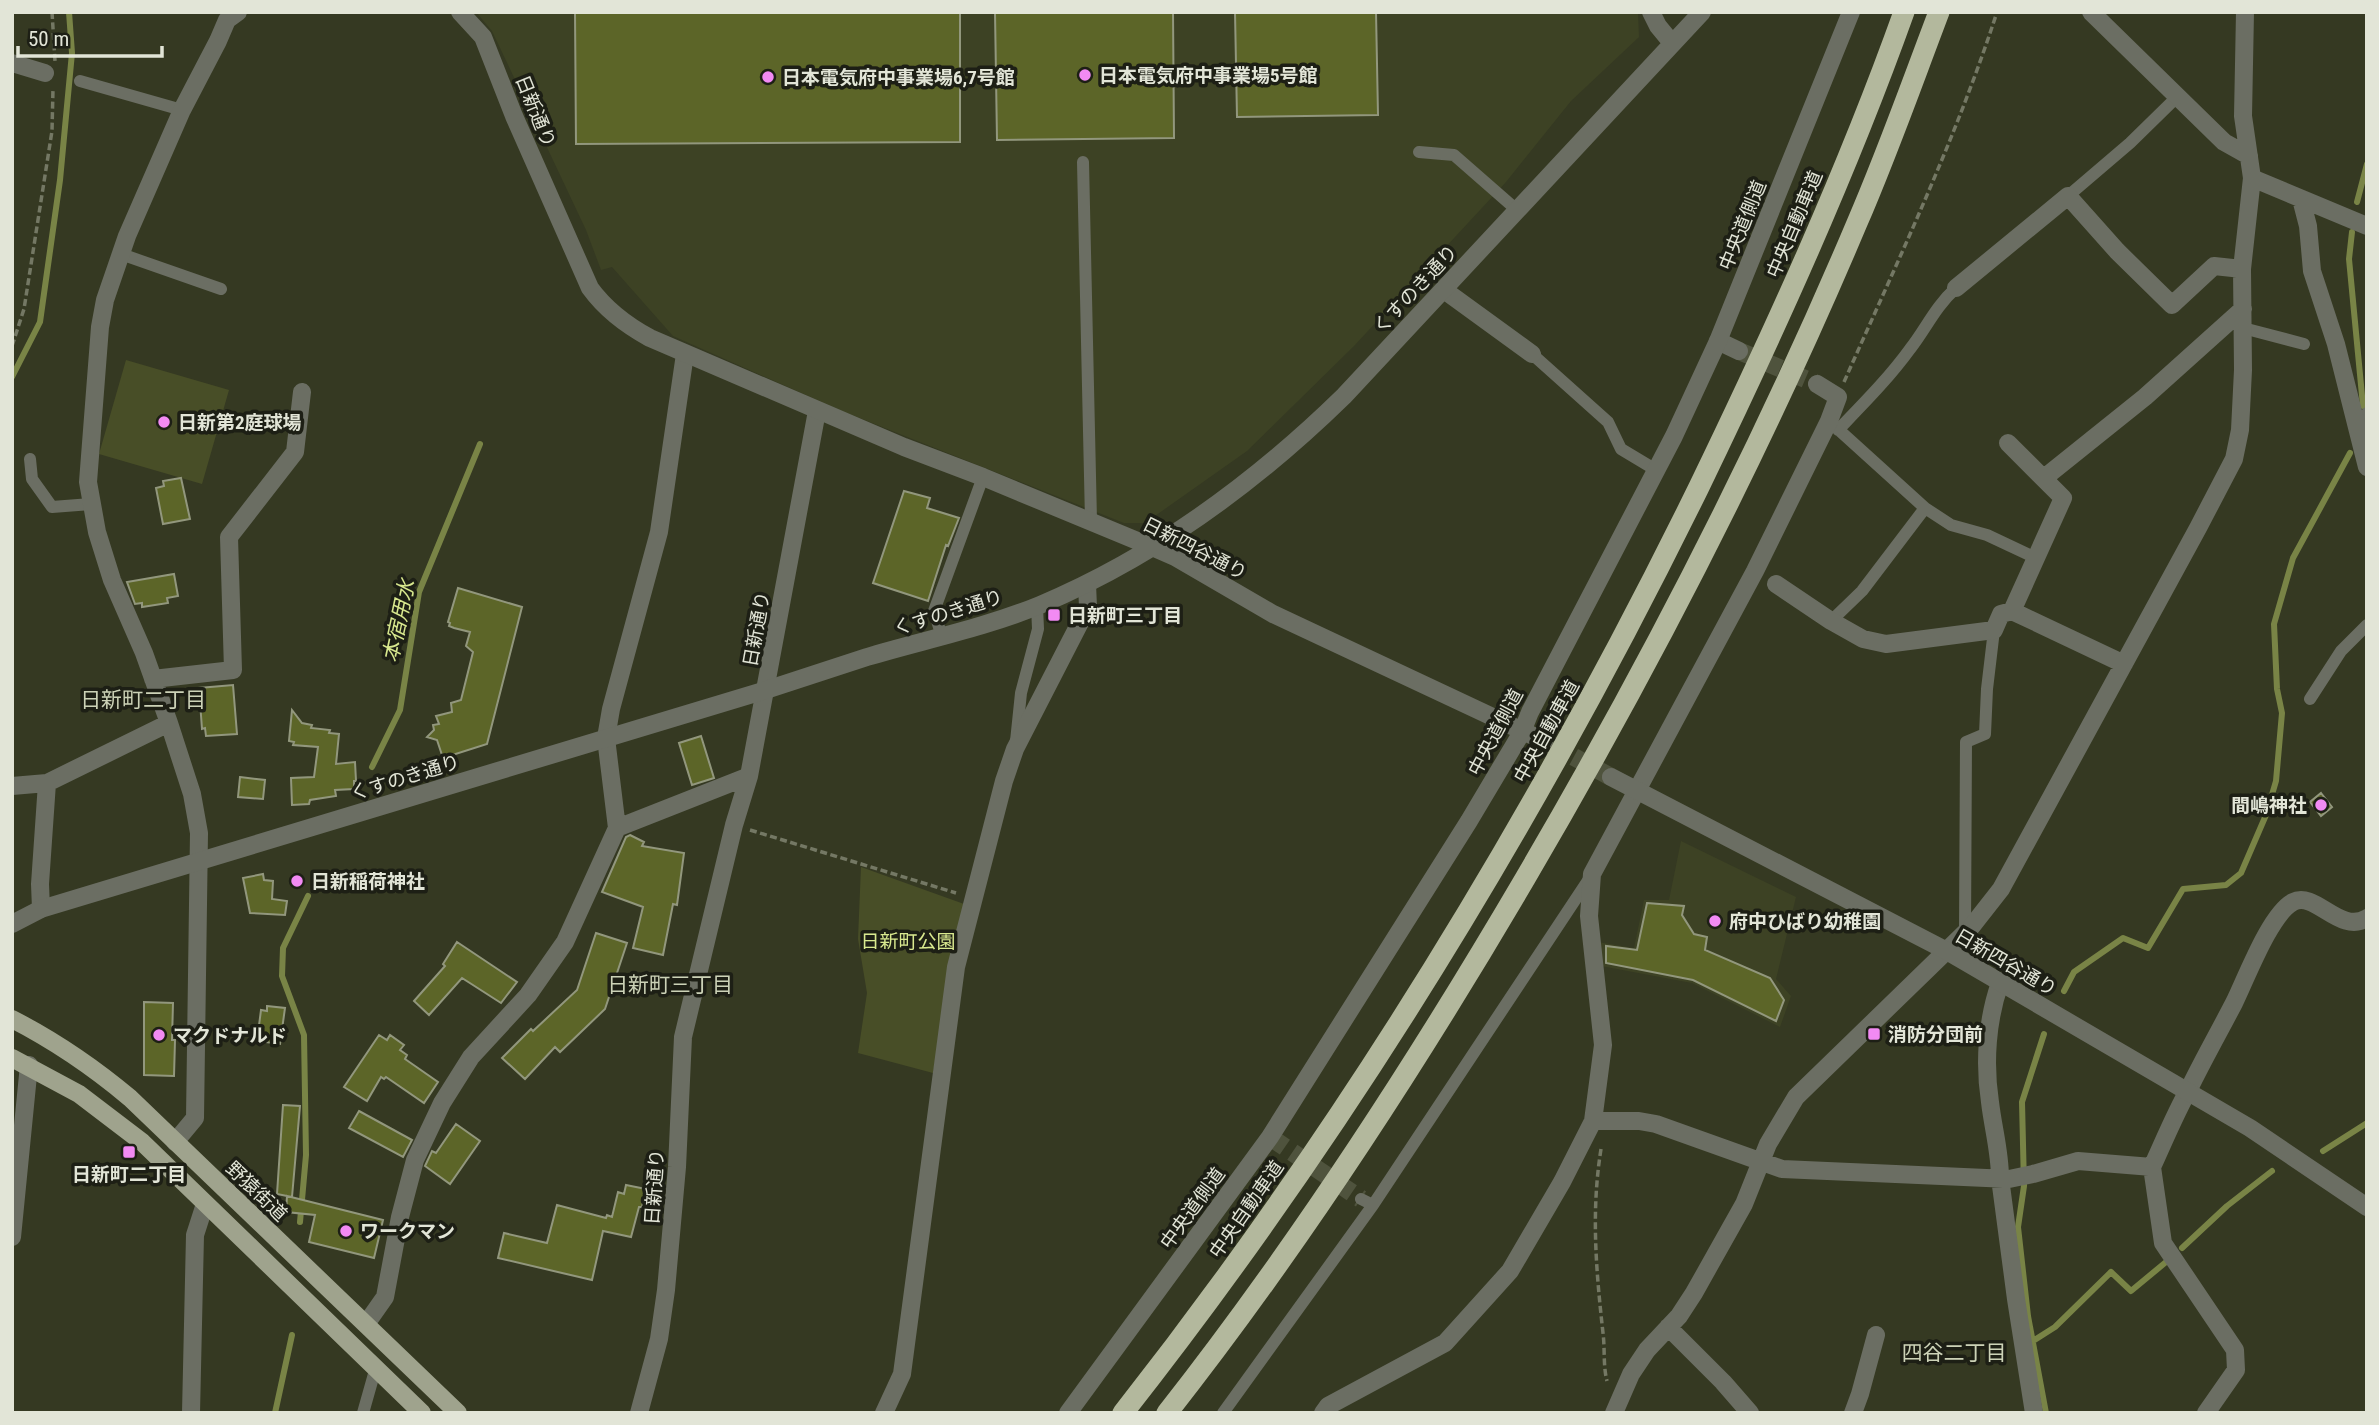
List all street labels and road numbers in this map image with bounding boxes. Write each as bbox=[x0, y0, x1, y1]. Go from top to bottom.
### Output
street label: 日新通り bbox=[511, 72, 560, 151]
street label: 中央自動車道 bbox=[1762, 167, 1827, 281]
street label: 中央道側道 bbox=[1714, 177, 1771, 274]
street label: くすのき通り bbox=[1368, 240, 1462, 339]
street label: 日新四谷通り bbox=[1139, 512, 1251, 585]
street label: くすのき通り bbox=[891, 585, 1006, 640]
street label: 日新通り bbox=[739, 590, 774, 669]
street label: 中央自動車道 bbox=[1509, 676, 1584, 787]
street label: 中央道側道 bbox=[1463, 685, 1528, 780]
street label: くすのき通り bbox=[348, 750, 463, 805]
street label: 日新四谷通り bbox=[1951, 924, 2061, 1001]
street label: 日新通り bbox=[640, 1148, 669, 1226]
street label: 中央自動車道 bbox=[1204, 1156, 1289, 1263]
street label: 野猿街道 bbox=[221, 1157, 292, 1226]
street label: 中央道側道 bbox=[1155, 1163, 1230, 1253]

